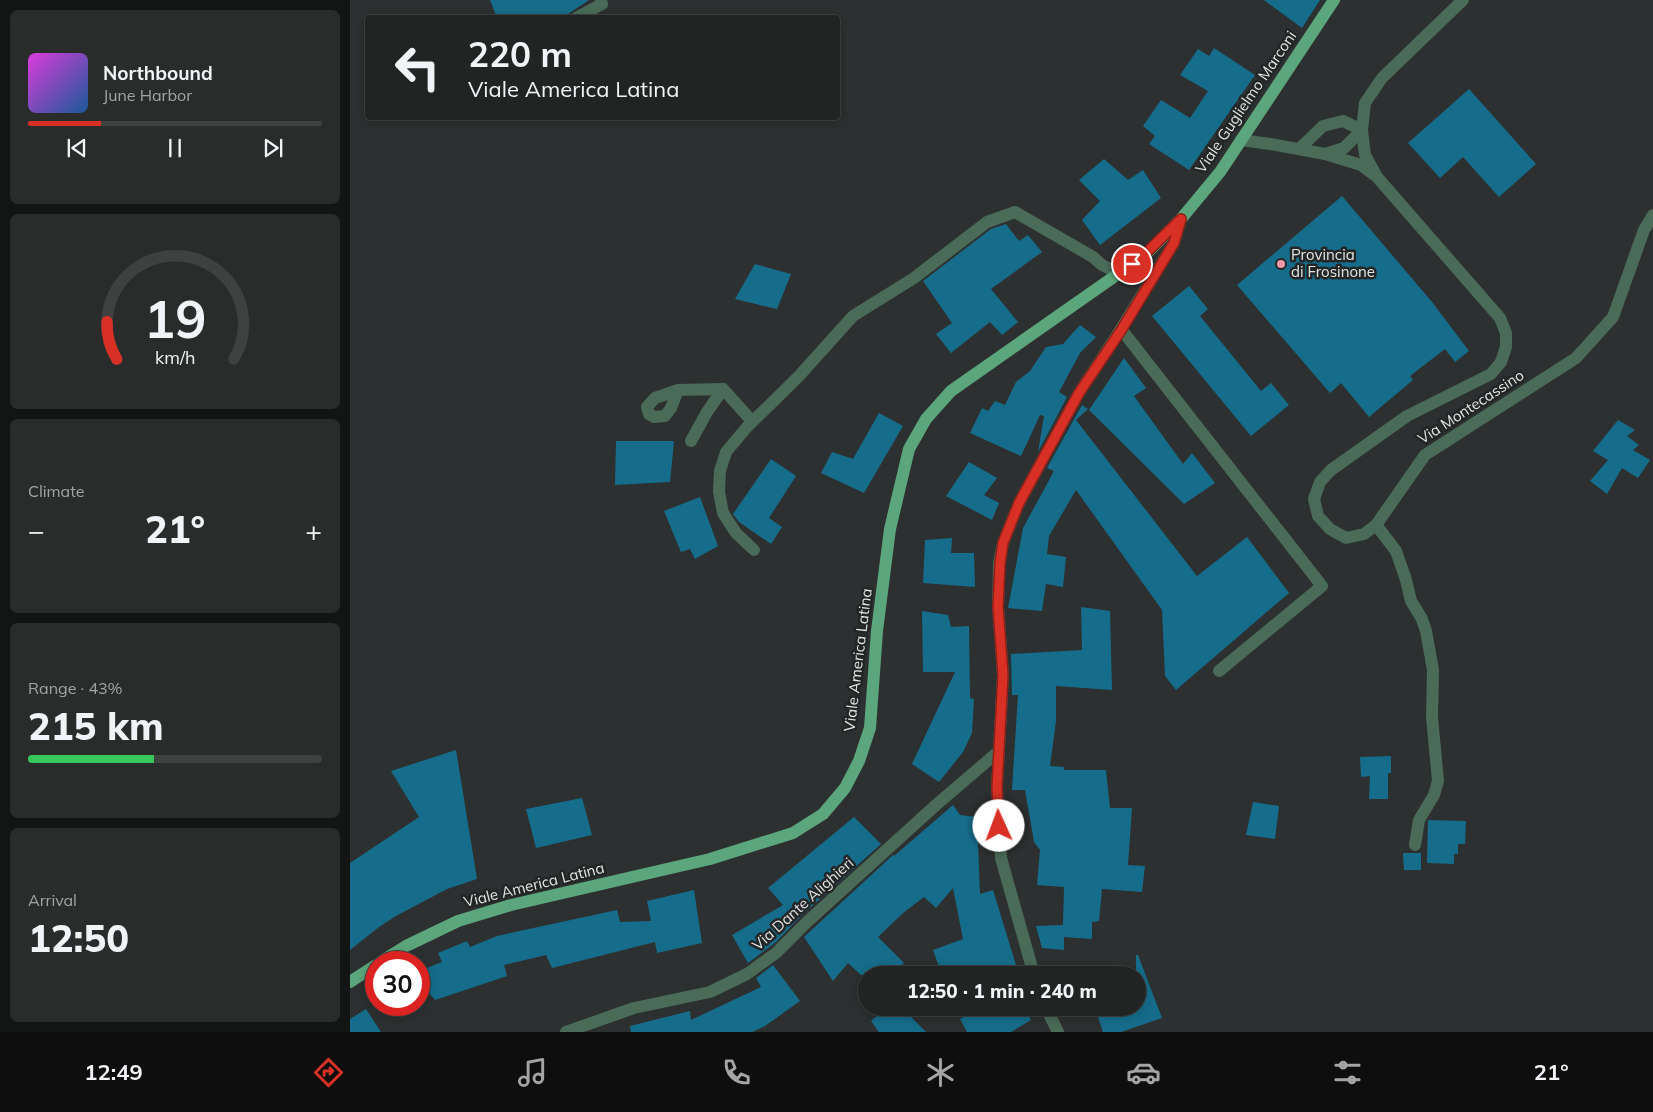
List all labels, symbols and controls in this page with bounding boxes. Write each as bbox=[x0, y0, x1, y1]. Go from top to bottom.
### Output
street label: Viale Guglielmo Marconi bbox=[1191, 27, 1300, 176]
text: 220 m bbox=[468, 32, 572, 76]
icon: left bbox=[385, 35, 450, 100]
text: Northbound bbox=[103, 61, 213, 85]
text: Viale America Latina bbox=[468, 75, 679, 103]
text: June Harbor bbox=[103, 85, 192, 105]
icon: previous bbox=[63, 134, 91, 162]
icon: pause bbox=[161, 134, 189, 162]
icon: next bbox=[259, 134, 287, 162]
pin bbox=[1111, 243, 1153, 285]
place label: Provincia di Frosinone bbox=[1291, 245, 1375, 281]
icon: arrive bbox=[1118, 250, 1146, 278]
marker: Provincia di Frosinone bbox=[1275, 258, 1287, 270]
text: 19 bbox=[144, 286, 206, 351]
text: km/h bbox=[155, 346, 195, 368]
street label: Via Montecassino bbox=[1414, 365, 1527, 448]
text: Climate bbox=[28, 481, 84, 501]
text: 21° bbox=[145, 505, 205, 553]
text: − bbox=[28, 513, 45, 548]
text: + bbox=[305, 513, 322, 548]
street label: Viale America Latina bbox=[839, 587, 876, 733]
text: Range · 43% bbox=[28, 678, 123, 698]
text: 215 km bbox=[28, 702, 164, 750]
position arrow bbox=[972, 799, 1024, 851]
street label: Via Dante Alighieri bbox=[748, 853, 857, 954]
street label: Viale America Latina bbox=[462, 858, 606, 911]
text: Arrival bbox=[28, 890, 77, 910]
text: 12:50 bbox=[28, 914, 129, 962]
speed limit sign: 30 bbox=[365, 951, 430, 1016]
text: 12:50 · 1 min · 240 m bbox=[907, 979, 1097, 1003]
icon: directions bbox=[311, 1055, 346, 1090]
icon: music bbox=[515, 1055, 550, 1090]
icon: phone bbox=[719, 1055, 754, 1090]
icon: climate bbox=[923, 1055, 958, 1090]
icon: car bbox=[1126, 1055, 1161, 1090]
icon: filters bbox=[1330, 1055, 1365, 1090]
text: 12:49 bbox=[84, 1058, 143, 1086]
text: 21° bbox=[1534, 1058, 1569, 1086]

